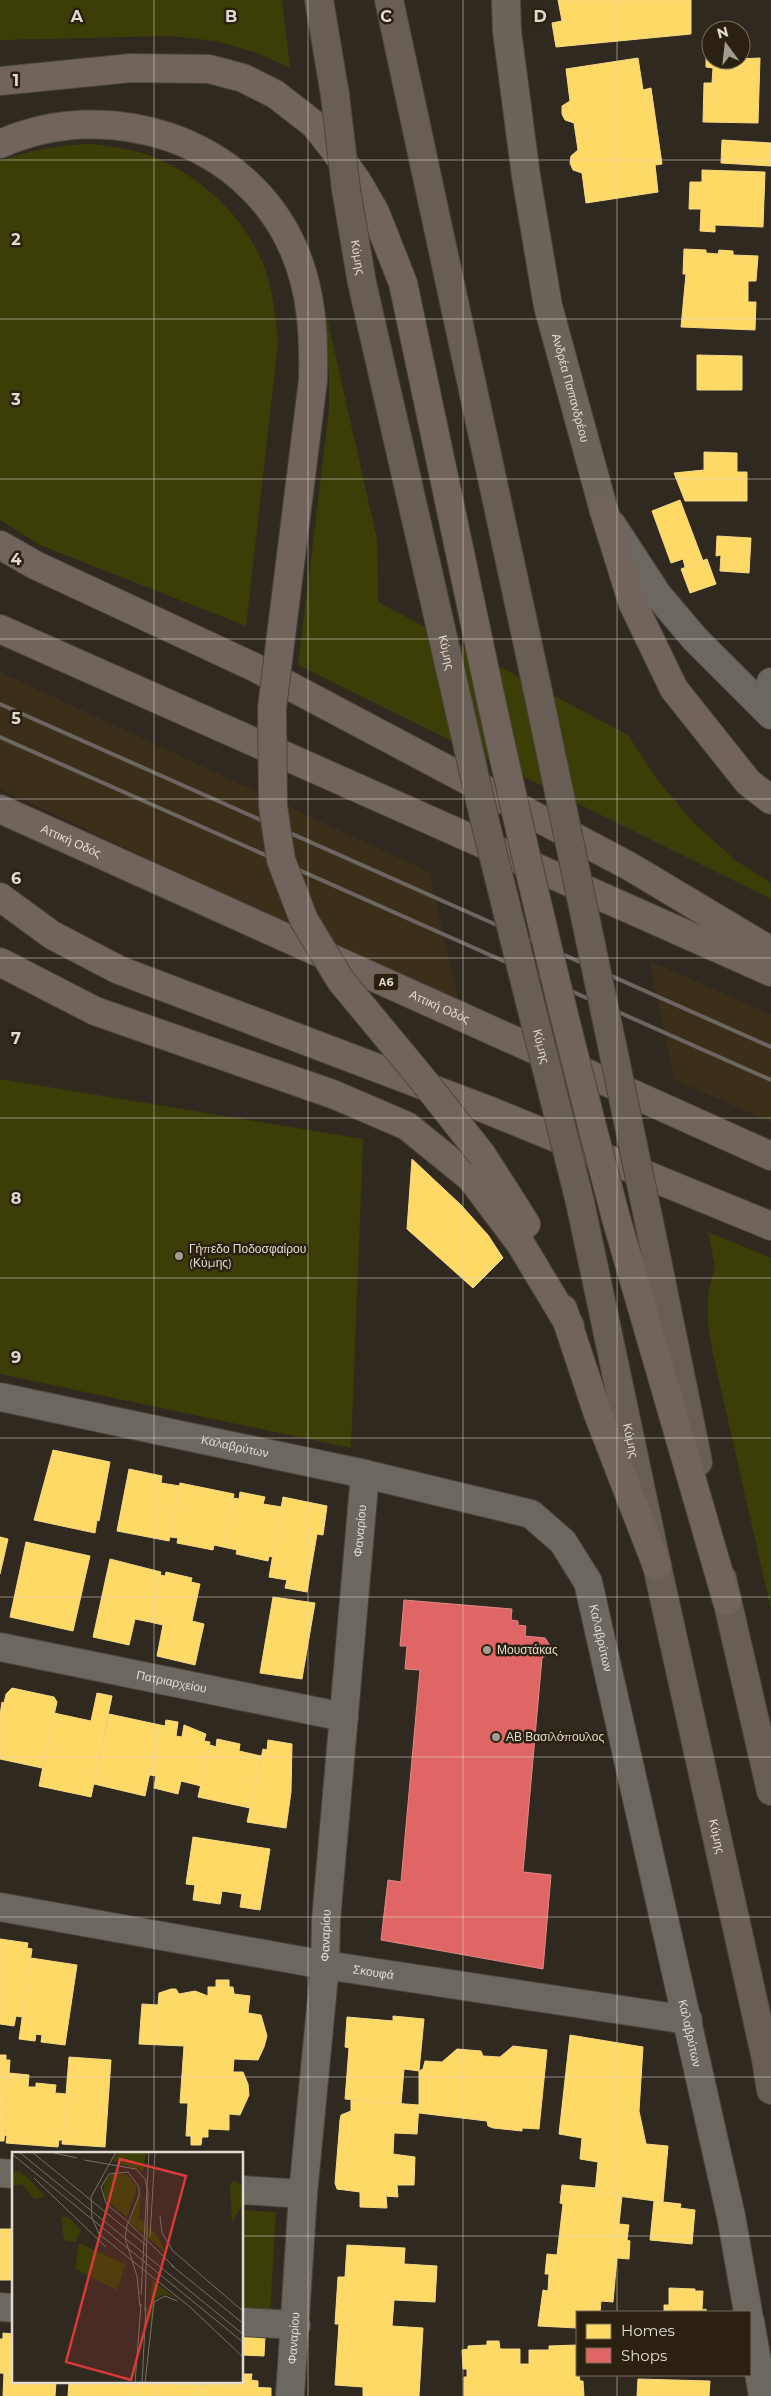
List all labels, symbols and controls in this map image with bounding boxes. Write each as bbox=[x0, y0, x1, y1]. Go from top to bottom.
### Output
text: A bbox=[70, 7, 84, 26]
text: B bbox=[225, 7, 237, 26]
text: C bbox=[380, 7, 392, 26]
text: D bbox=[533, 7, 547, 26]
north arrow bbox=[701, 20, 751, 70]
text: N bbox=[715, 22, 730, 43]
text: 1 bbox=[13, 71, 19, 90]
text: 2 bbox=[11, 230, 21, 249]
street label: Κύμης bbox=[348, 239, 369, 276]
street label: Ανδρέα Παπανδρέου bbox=[549, 332, 593, 444]
text: 3 bbox=[10, 390, 21, 409]
text: 4 bbox=[10, 550, 22, 569]
street label: Κύμης bbox=[436, 634, 458, 671]
text: 5 bbox=[11, 709, 21, 728]
street label: Αττική Οδός bbox=[39, 820, 104, 861]
text: 6 bbox=[11, 869, 21, 888]
road number: Α6 bbox=[374, 974, 398, 990]
street label: Αττική Οδός bbox=[407, 986, 472, 1027]
street label: Κύμης bbox=[530, 1027, 553, 1065]
text: 7 bbox=[11, 1029, 21, 1048]
text: 8 bbox=[11, 1189, 21, 1208]
place label: Γήπεδο Ποδοσφαίρου (Κύμης) bbox=[189, 1241, 306, 1270]
marker: Γήπεδο Ποδοσφαίρου (Κύμης) bbox=[173, 1250, 185, 1262]
text: 9 bbox=[11, 1348, 21, 1367]
street label: Κύμης bbox=[620, 1422, 642, 1460]
street label: Καλαβρύτων bbox=[200, 1432, 270, 1460]
street label: Φαναρίου bbox=[350, 1504, 369, 1558]
street label: Καλαβρύτων bbox=[586, 1603, 616, 1673]
place label: Μουστάκας bbox=[497, 1642, 558, 1657]
marker: Μουστάκας bbox=[481, 1644, 493, 1656]
street label: Πατριαρχείου bbox=[135, 1667, 208, 1696]
place label: ΑΒ Βασιλόπουλος bbox=[506, 1729, 604, 1744]
marker: ΑΒ Βασιλόπουλος bbox=[490, 1731, 502, 1743]
street label: Κύμης bbox=[706, 1818, 728, 1855]
street label: Φαναρίου bbox=[317, 1909, 334, 1962]
street label: Σκουφά bbox=[352, 1961, 395, 1982]
street label: Καλαβρύτων bbox=[675, 1998, 705, 2068]
inset map bbox=[12, 2152, 244, 2384]
legend bbox=[576, 2311, 751, 2376]
street label: Φαναρίου bbox=[284, 2312, 302, 2365]
text: Homes bbox=[621, 2321, 675, 2340]
text: Shops bbox=[621, 2346, 667, 2365]

